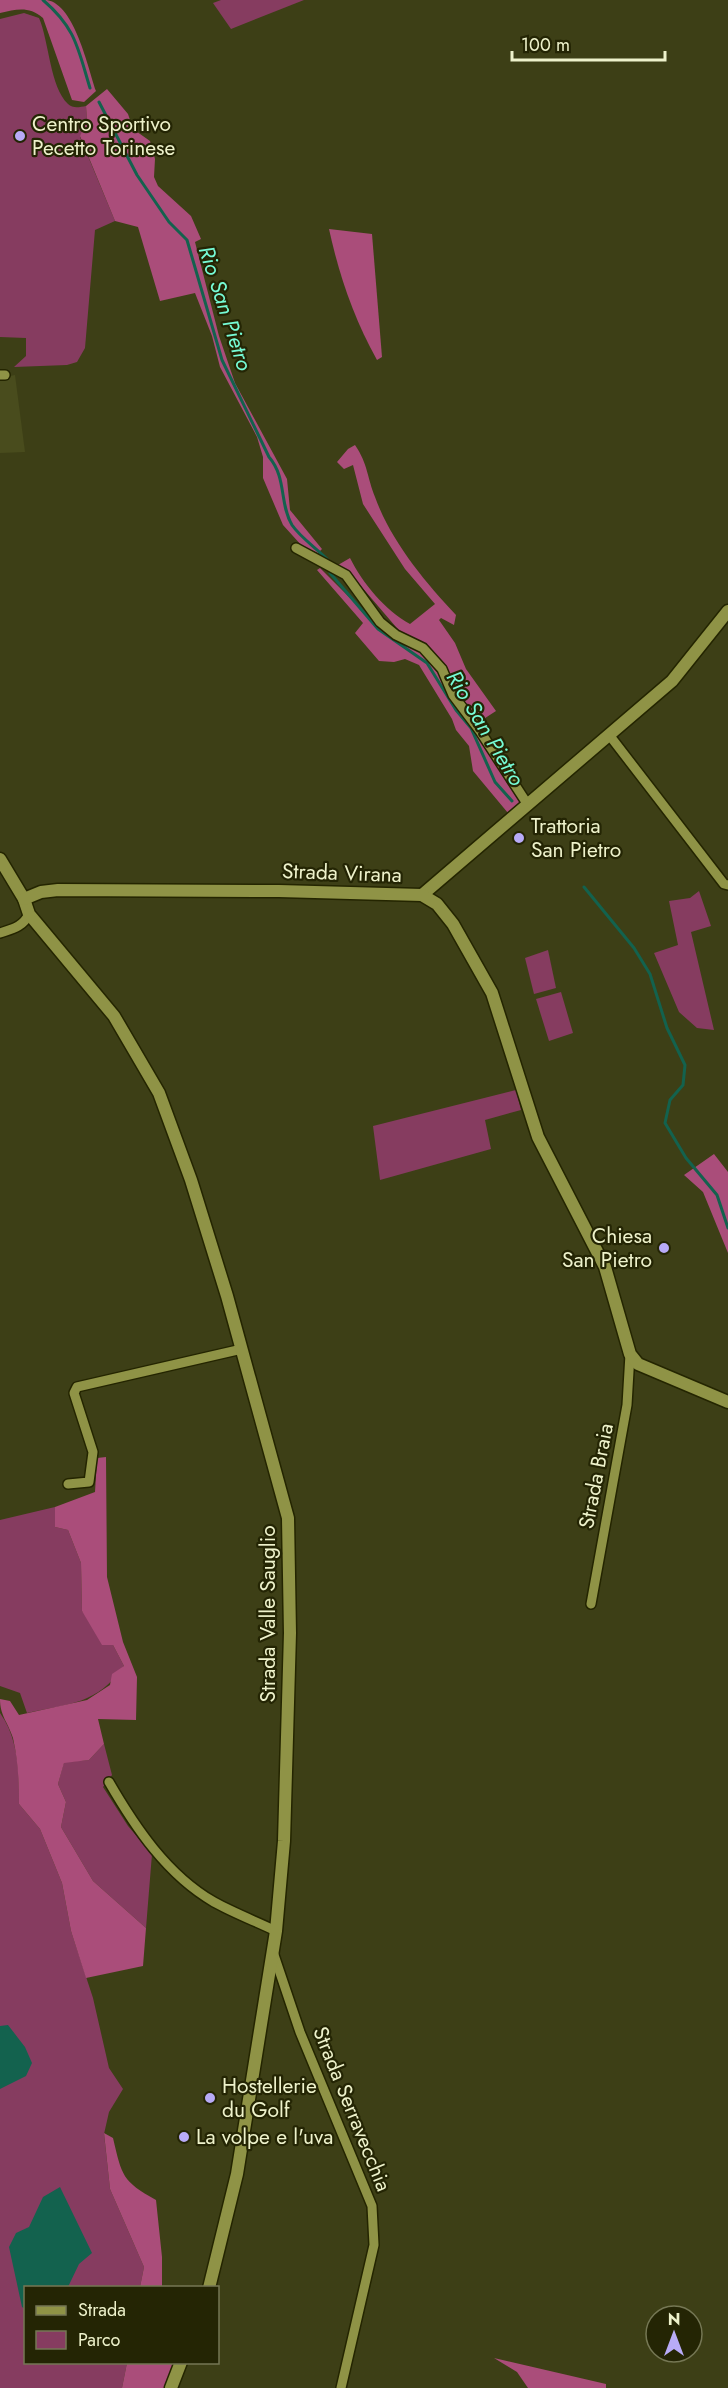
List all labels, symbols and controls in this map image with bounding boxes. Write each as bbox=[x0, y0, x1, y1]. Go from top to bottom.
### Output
scale bar bbox=[512, 24, 665, 62]
text: 100 m bbox=[521, 32, 570, 58]
place label: Centro Sportivo Pecetto Torinese bbox=[32, 109, 175, 163]
marker: Centro Sportivo Pecetto Torinese bbox=[13, 129, 27, 143]
water label: Rio San Pietro bbox=[191, 241, 261, 375]
water label: Rio San Pietro bbox=[439, 664, 533, 792]
place label: Trattoria San Pietro bbox=[531, 811, 621, 865]
marker: Trattoria San Pietro bbox=[512, 831, 526, 845]
street label: Strada Virana bbox=[282, 856, 402, 890]
place label: Chiesa San Pietro bbox=[562, 1221, 652, 1275]
marker: Chiesa San Pietro bbox=[657, 1241, 671, 1255]
street label: Strada Braia bbox=[571, 1421, 621, 1531]
street label: Strada Valle Sauglio bbox=[253, 1525, 283, 1703]
street label: Strada Serravecchia bbox=[305, 2022, 399, 2196]
place label: Hostellerie du Golf bbox=[222, 2071, 317, 2125]
marker: Hostellerie du Golf bbox=[203, 2091, 217, 2105]
place label: La volpe e l'uva bbox=[196, 2122, 333, 2152]
marker: La volpe e l'uva bbox=[177, 2130, 191, 2144]
legend bbox=[24, 2286, 219, 2364]
text: Strada bbox=[78, 2297, 126, 2323]
north arrow bbox=[644, 2304, 704, 2364]
text: N bbox=[668, 2308, 680, 2331]
text: Parco bbox=[78, 2327, 120, 2353]

